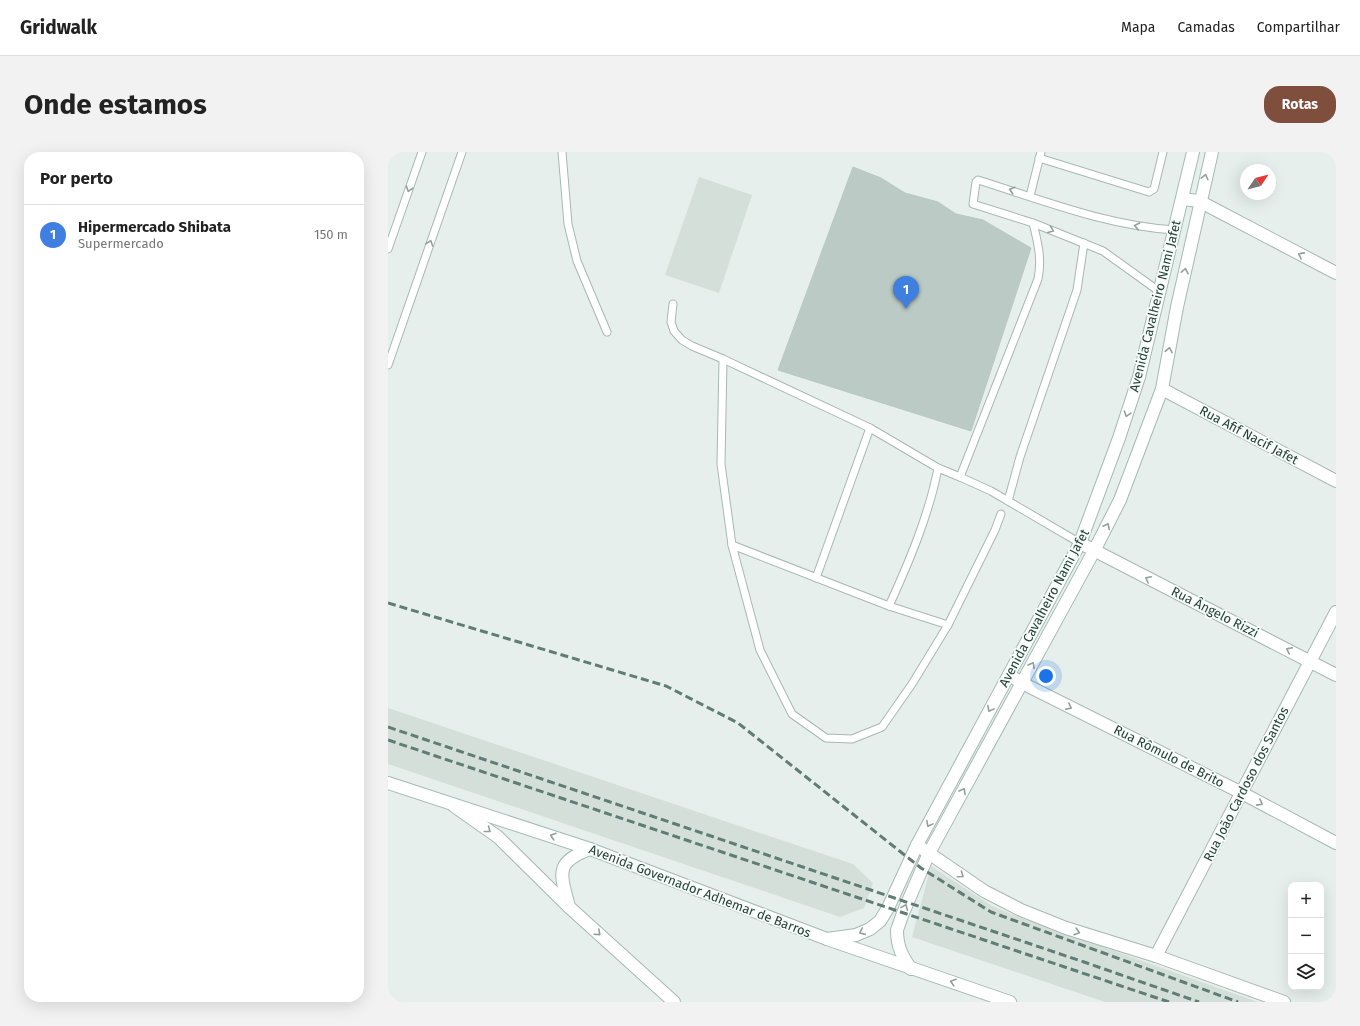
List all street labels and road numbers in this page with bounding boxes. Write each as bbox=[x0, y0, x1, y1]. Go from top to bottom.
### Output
street label: Avenida Cavalheiro Nami Jafet bbox=[1126, 218, 1184, 394]
street label: Rua Afif Nacif Jafet bbox=[1197, 403, 1301, 467]
street label: Avenida Cavalheiro Nami Jafet bbox=[996, 526, 1092, 690]
street label: Rua Ângelo Rizzi bbox=[1169, 584, 1261, 640]
street label: Rua João Cardoso dos Santos bbox=[1200, 704, 1292, 864]
street label: Rua Rômulo de Brito bbox=[1111, 722, 1227, 790]
street label: Avenida Governador Adhemar de Barros bbox=[587, 842, 813, 940]

